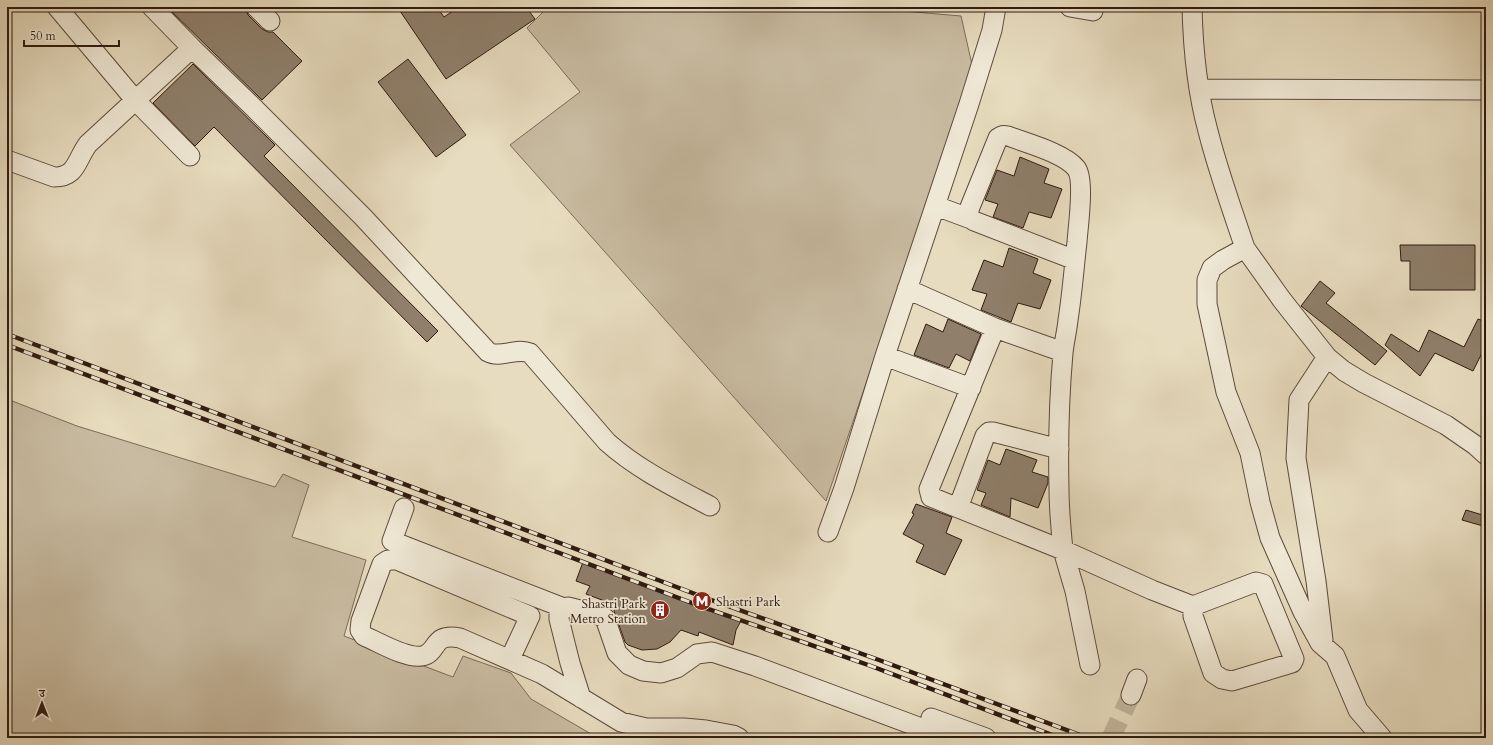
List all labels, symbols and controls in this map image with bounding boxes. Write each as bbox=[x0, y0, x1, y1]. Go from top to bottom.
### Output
scale bar bbox=[24, 22, 119, 48]
text: 50 m bbox=[30, 28, 57, 44]
metro station icon: Shastri Park bbox=[691, 590, 713, 612]
place label: Shastri Park bbox=[716, 593, 781, 611]
place label: Shastri Park Metro Station bbox=[570, 595, 647, 628]
building icon: Shastri Park Metro Station bbox=[649, 599, 671, 621]
north arrow bbox=[22, 683, 62, 723]
text: उ bbox=[38, 686, 46, 701]

